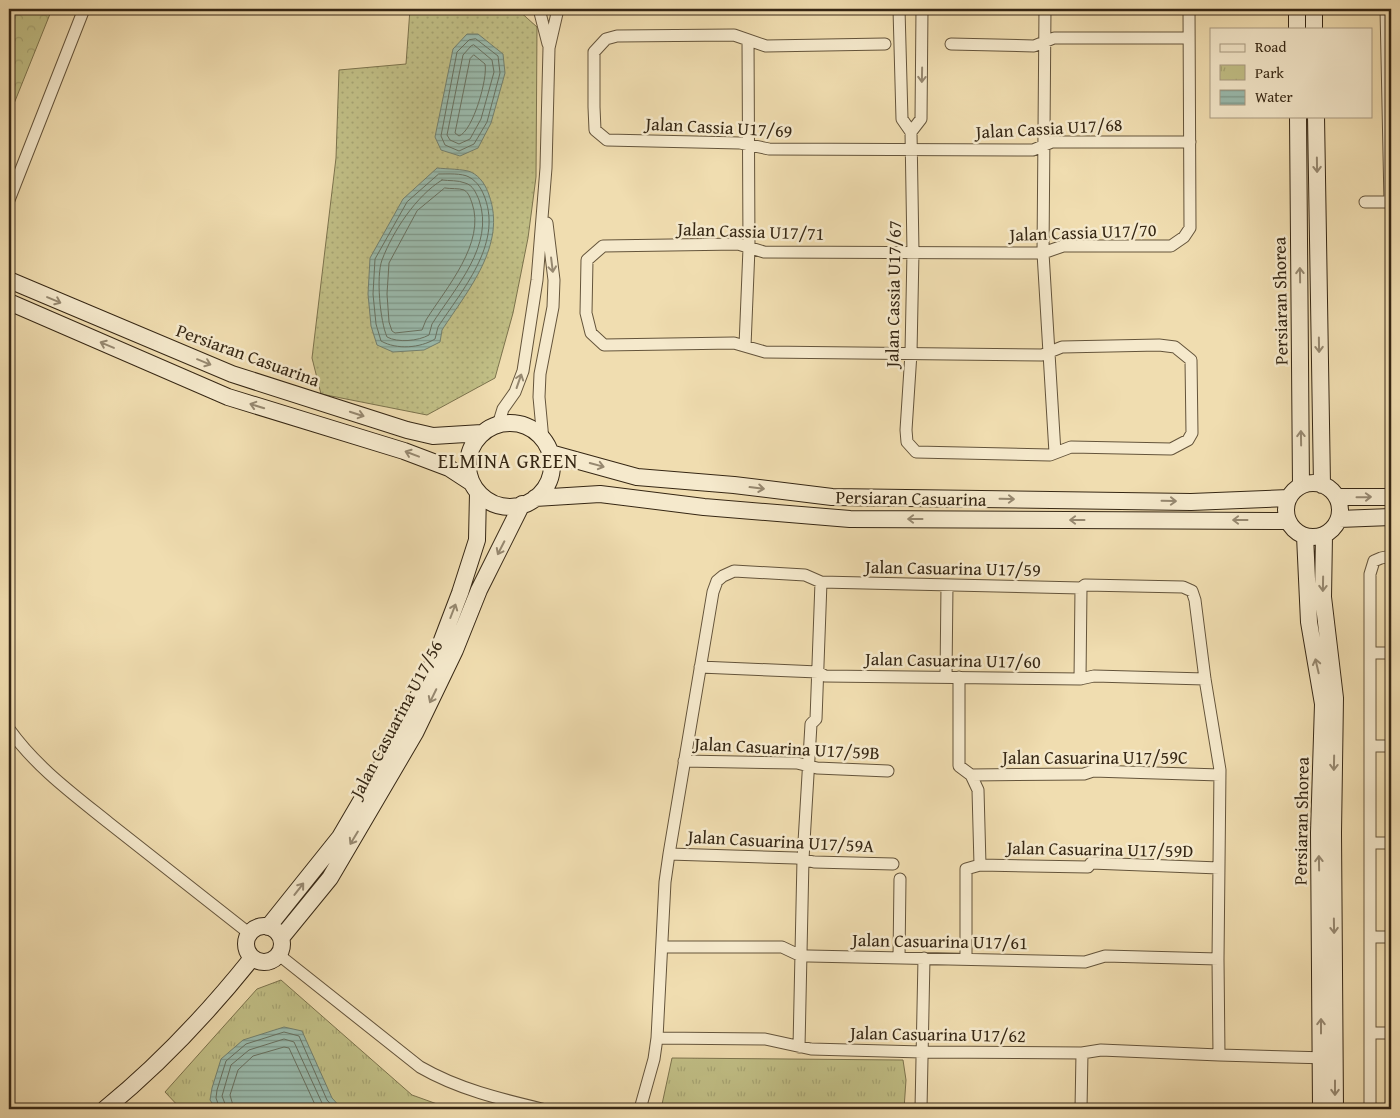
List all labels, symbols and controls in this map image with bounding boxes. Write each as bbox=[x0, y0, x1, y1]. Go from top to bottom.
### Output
legend bbox=[1210, 28, 1372, 118]
text: Road bbox=[1255, 36, 1286, 57]
text: Park bbox=[1255, 62, 1284, 83]
one-way arrow bbox=[917, 67, 926, 83]
text: Water bbox=[1255, 86, 1293, 107]
street label: Jalan Cassia U17/69 bbox=[643, 110, 793, 144]
street label: Jalan Cassia U17/68 bbox=[973, 111, 1123, 145]
one-way arrow bbox=[1312, 157, 1321, 173]
street label: Jalan Cassia U17/71 bbox=[675, 215, 825, 247]
street label: Jalan Cassia U17/70 bbox=[1007, 216, 1157, 248]
street label: Jalan Cassia U17/67 bbox=[878, 220, 908, 370]
street label: Persiaran Shorea bbox=[1265, 236, 1295, 365]
one-way arrow bbox=[547, 257, 557, 273]
one-way arrow bbox=[1295, 267, 1304, 283]
one-way arrow bbox=[46, 296, 61, 305]
street label: Persiaran Casuarina bbox=[173, 317, 324, 394]
one-way arrow bbox=[1315, 337, 1324, 353]
one-way arrow bbox=[100, 339, 115, 349]
one-way arrow bbox=[196, 358, 211, 367]
one-way arrow bbox=[515, 374, 524, 389]
one-way arrow bbox=[249, 401, 265, 411]
one-way arrow bbox=[349, 410, 365, 419]
one-way arrow bbox=[1296, 430, 1306, 446]
district label: ELMINA GREEN bbox=[438, 446, 578, 475]
one-way arrow bbox=[405, 449, 420, 458]
one-way arrow bbox=[588, 461, 604, 471]
one-way arrow bbox=[749, 483, 765, 493]
street label: Persiaran Casuarina bbox=[835, 483, 987, 513]
one-way arrow bbox=[1356, 492, 1372, 502]
one-way arrow bbox=[998, 494, 1014, 504]
one-way arrow bbox=[1160, 496, 1177, 506]
one-way arrow bbox=[907, 514, 923, 524]
one-way arrow bbox=[1069, 515, 1086, 525]
one-way arrow bbox=[1232, 515, 1248, 525]
one-way arrow bbox=[495, 540, 505, 555]
street label: Jalan Casuarina U17/59 bbox=[863, 553, 1041, 583]
one-way arrow bbox=[1318, 576, 1328, 592]
one-way arrow bbox=[450, 603, 459, 618]
street label: Jalan Casuarina U17/56 bbox=[342, 635, 449, 805]
street label: Jalan Casuarina U17/60 bbox=[863, 645, 1041, 675]
one-way arrow bbox=[1312, 659, 1321, 675]
one-way arrow bbox=[428, 688, 437, 703]
street label: Jalan Casuarina U17/59B bbox=[692, 730, 880, 766]
street label: Jalan Casuarina U17/59C bbox=[1000, 744, 1188, 771]
one-way arrow bbox=[1329, 754, 1339, 771]
street label: Persiaran Shorea bbox=[1286, 756, 1316, 885]
street label: Jalan Casuarina U17/59A bbox=[685, 823, 875, 859]
one-way arrow bbox=[348, 830, 358, 844]
street label: Jalan Casuarina U17/59D bbox=[1005, 834, 1194, 864]
one-way arrow bbox=[1314, 855, 1324, 872]
one-way arrow bbox=[293, 883, 304, 896]
one-way arrow bbox=[1329, 917, 1339, 933]
street label: Jalan Casuarina U17/61 bbox=[850, 926, 1028, 956]
one-way arrow bbox=[1316, 1018, 1326, 1034]
street label: Jalan Casuarina U17/62 bbox=[848, 1019, 1026, 1049]
one-way arrow bbox=[1330, 1080, 1340, 1096]

